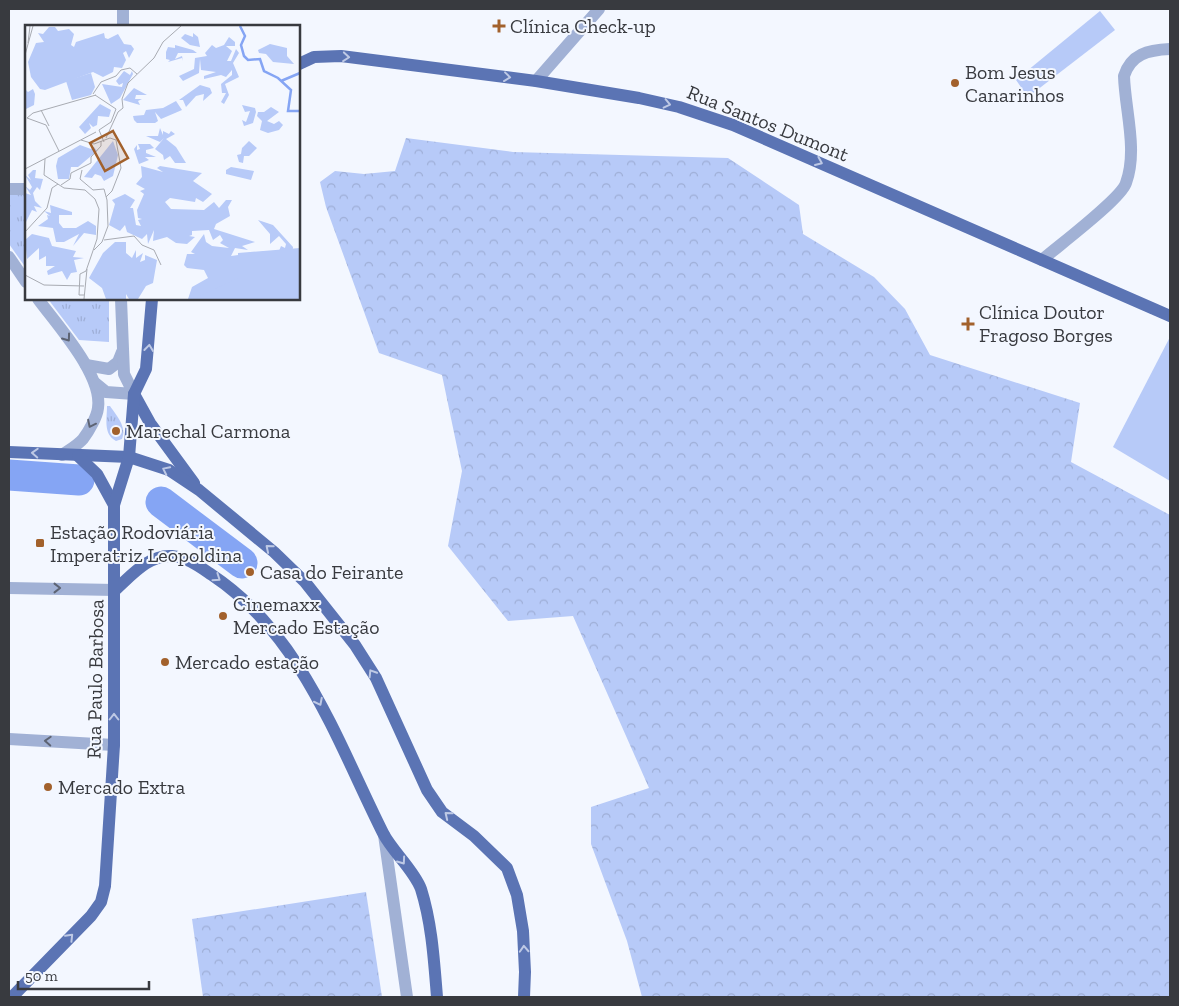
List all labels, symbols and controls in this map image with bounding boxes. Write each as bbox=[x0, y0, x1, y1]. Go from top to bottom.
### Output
place label: Clínica Check-up bbox=[510, 14, 656, 38]
marker: Clínica Check-up bbox=[492, 19, 506, 33]
inset map bbox=[25, 25, 300, 300]
one-way arrow bbox=[342, 51, 350, 62]
place label: Bom Jesus Canarinhos bbox=[965, 60, 1064, 107]
one-way arrow bbox=[503, 71, 511, 82]
marker: Bom Jesus Canarinhos bbox=[949, 77, 961, 89]
street label: Rua Santos Dumont bbox=[684, 80, 853, 167]
one-way arrow bbox=[663, 98, 672, 109]
one-way arrow bbox=[814, 155, 823, 166]
place label: Clínica Doutor Fragoso Borges bbox=[979, 300, 1113, 347]
marker: Clínica Doutor Fragoso Borges bbox=[961, 317, 975, 331]
one-way arrow bbox=[61, 332, 70, 342]
one-way arrow bbox=[143, 344, 154, 352]
one-way arrow bbox=[87, 419, 97, 428]
place label: Marechal Carmona bbox=[126, 419, 291, 443]
marker: Marechal Carmona bbox=[110, 425, 122, 437]
one-way arrow bbox=[31, 448, 39, 459]
one-way arrow bbox=[162, 466, 171, 476]
place label: Estação Rodoviária Imperatriz Leopoldina bbox=[50, 520, 243, 567]
marker: Estação Rodoviária Imperatriz Leopoldina bbox=[34, 537, 46, 549]
one-way arrow bbox=[266, 545, 275, 554]
place label: Casa do Feirante bbox=[260, 560, 403, 584]
marker: Casa do Feirante bbox=[244, 566, 256, 578]
one-way arrow bbox=[211, 572, 220, 581]
one-way arrow bbox=[54, 583, 62, 593]
place label: Cinemaxx Mercado Estação bbox=[233, 592, 379, 639]
street label: Rua Paulo Barbosa bbox=[82, 599, 108, 759]
marker: Cinemaxx Mercado Estação bbox=[217, 610, 229, 622]
place label: Mercado estação bbox=[175, 650, 319, 674]
marker: Mercado estação bbox=[159, 656, 171, 668]
one-way arrow bbox=[369, 669, 379, 678]
one-way arrow bbox=[313, 697, 323, 706]
one-way arrow bbox=[109, 713, 119, 720]
one-way arrow bbox=[44, 736, 52, 747]
place label: Mercado Extra bbox=[58, 775, 186, 799]
marker: Mercado Extra bbox=[42, 781, 54, 793]
one-way arrow bbox=[444, 812, 453, 821]
one-way arrow bbox=[396, 855, 405, 865]
one-way arrow bbox=[64, 934, 73, 943]
one-way arrow bbox=[519, 944, 530, 952]
scale bar bbox=[18, 958, 149, 990]
text: 50 m bbox=[25, 967, 58, 985]

